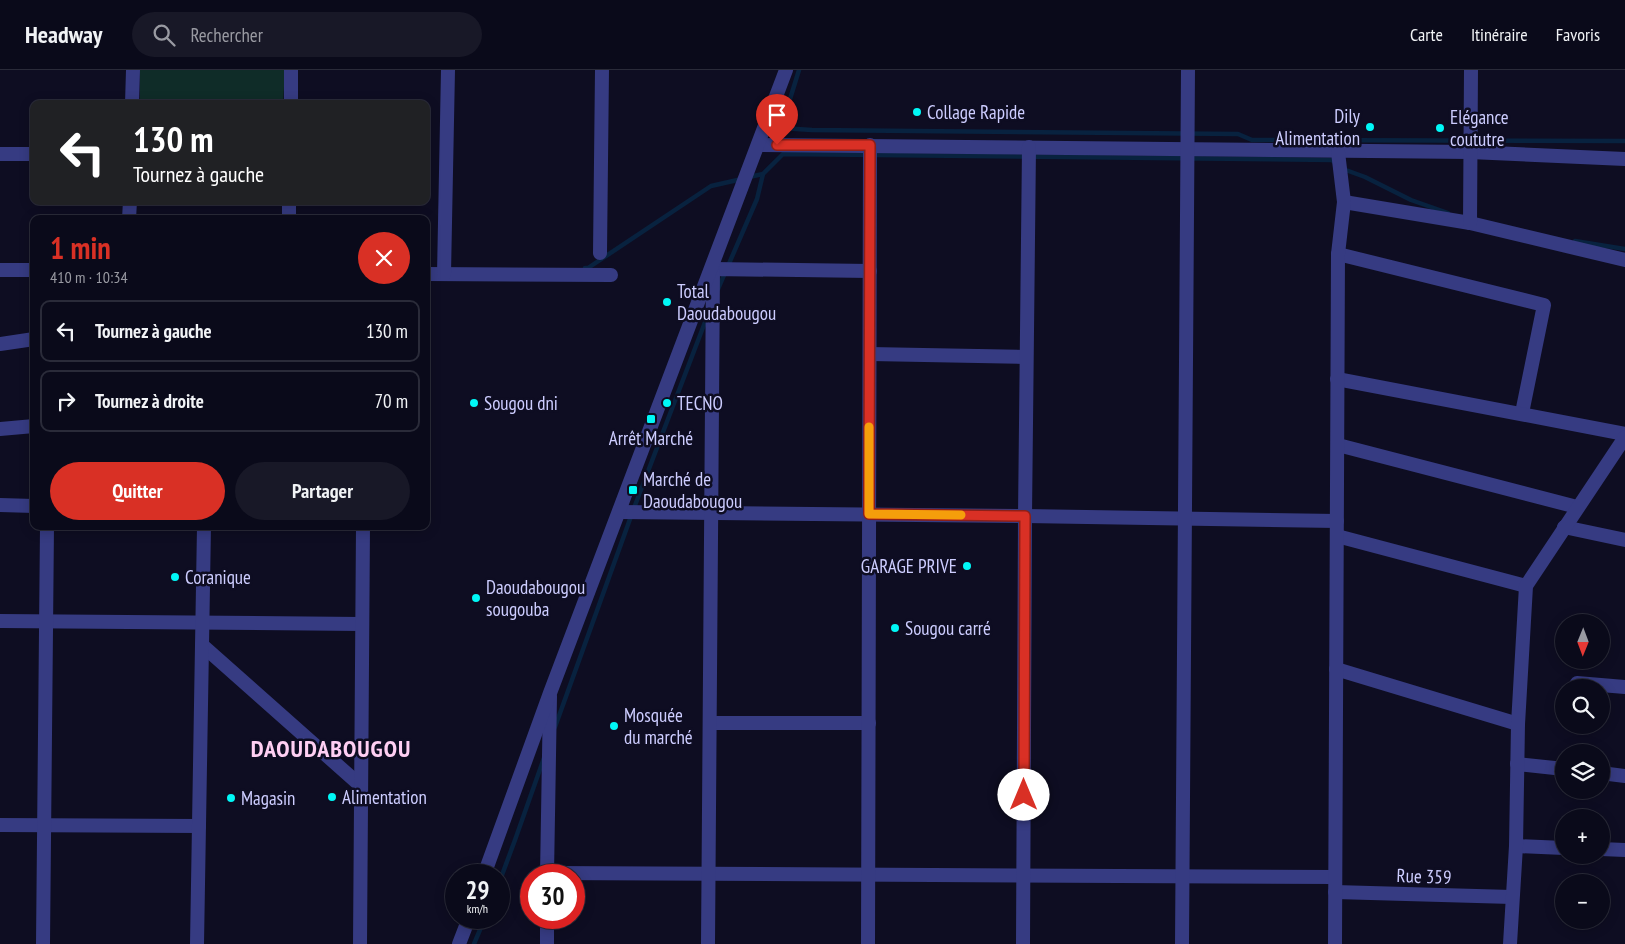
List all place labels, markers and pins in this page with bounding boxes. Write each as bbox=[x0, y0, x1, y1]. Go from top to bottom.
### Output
pin bbox=[756, 94, 798, 145]
place label: Collage Rapide bbox=[927, 100, 1025, 124]
place label: Dily Alimentation bbox=[1275, 104, 1361, 150]
place label: Elégance coututre bbox=[1450, 105, 1509, 151]
marker: Collage Rapide bbox=[911, 106, 923, 118]
marker: Dily Alimentation bbox=[1364, 121, 1376, 133]
marker: Elégance coututre bbox=[1434, 122, 1446, 134]
place label: Total Daoudabougou bbox=[677, 279, 776, 325]
marker: Total Daoudabougou bbox=[661, 296, 673, 308]
place label: Sougou dni bbox=[484, 391, 558, 415]
place label: TECNO bbox=[677, 391, 723, 415]
marker: Sougou dni bbox=[468, 397, 480, 409]
marker: TECNO bbox=[661, 397, 673, 409]
marker: Arrêt Marché bbox=[645, 413, 657, 425]
place label: Arrêt Marché bbox=[609, 426, 693, 450]
place label: Marché de Daoudabougou bbox=[643, 467, 742, 513]
marker: Marché de Daoudabougou bbox=[627, 484, 639, 496]
place label: GARAGE PRIVE bbox=[861, 554, 957, 578]
marker: GARAGE PRIVE bbox=[961, 560, 973, 572]
place label: Coranique bbox=[185, 565, 251, 589]
marker: Coranique bbox=[169, 571, 181, 583]
place label: Daoudabougou sougouba bbox=[486, 575, 585, 621]
marker: Daoudabougou sougouba bbox=[470, 592, 482, 604]
place label: Sougou carré bbox=[905, 616, 991, 640]
marker: Sougou carré bbox=[889, 622, 901, 634]
place label: Mosquée du marché bbox=[624, 703, 693, 749]
marker: Mosquée du marché bbox=[608, 720, 620, 732]
place label: Alimentation bbox=[342, 785, 427, 809]
place label: Magasin bbox=[241, 786, 295, 810]
marker: Alimentation bbox=[326, 791, 338, 803]
marker: Magasin bbox=[225, 792, 237, 804]

